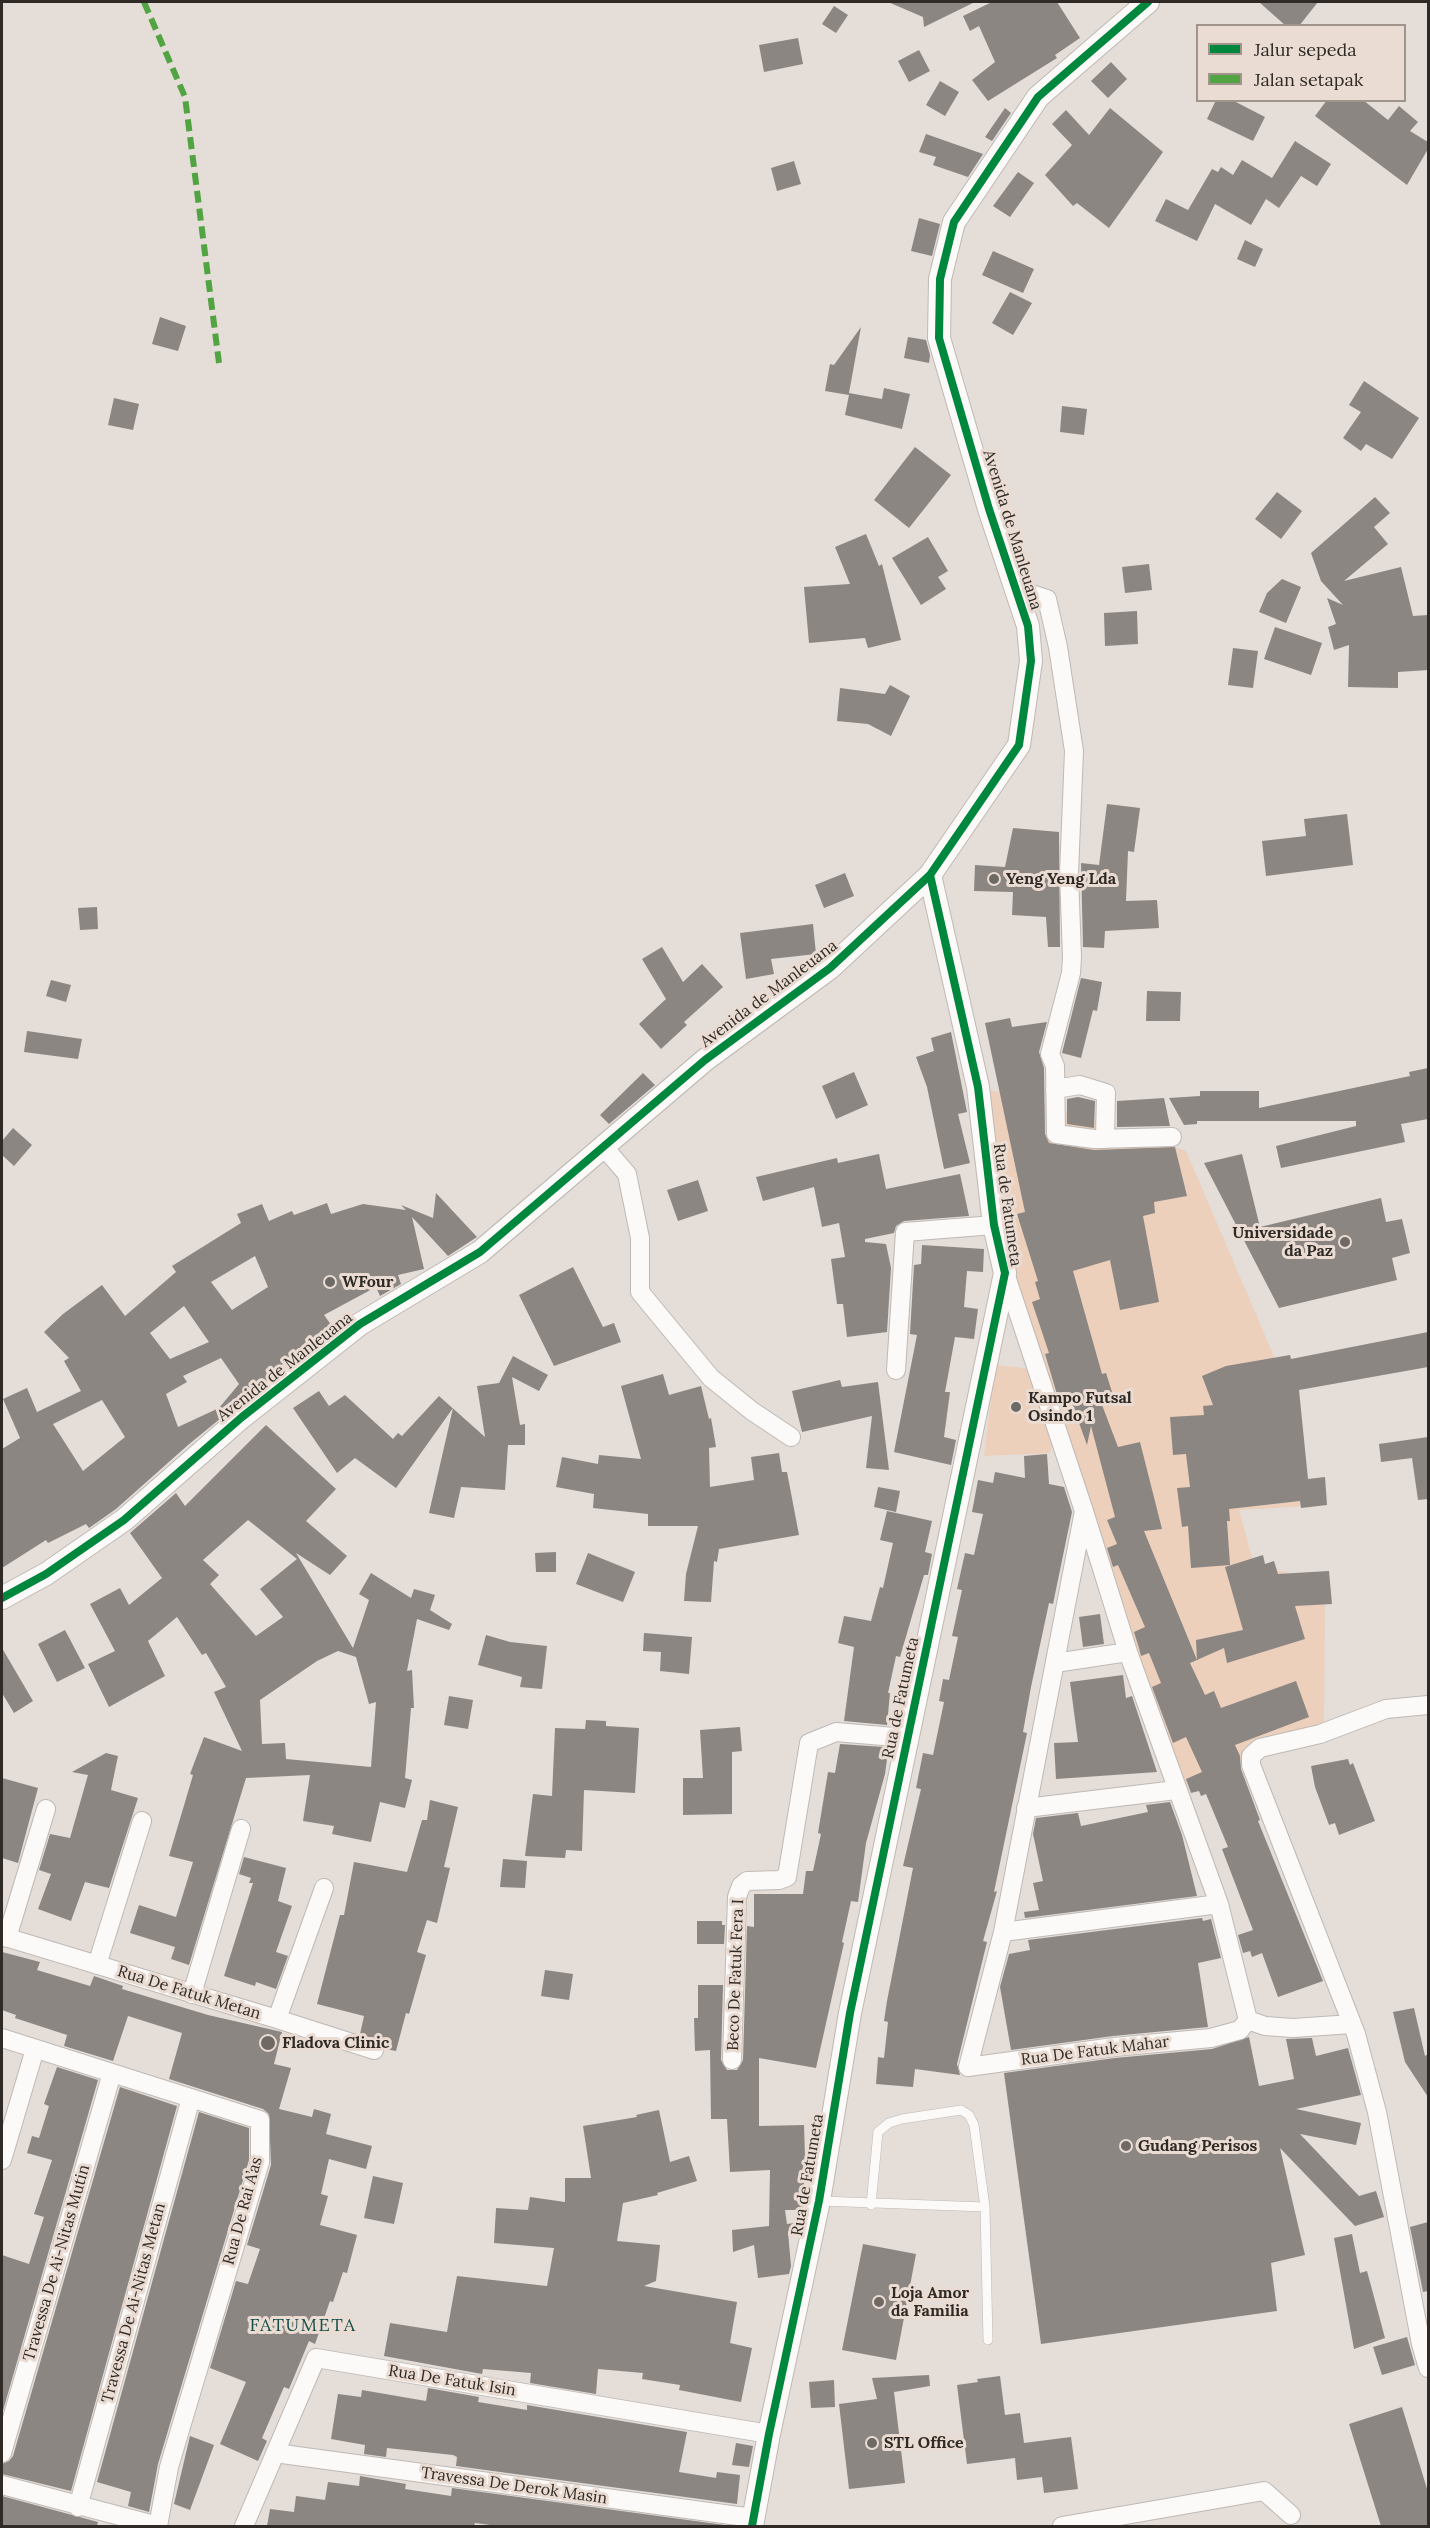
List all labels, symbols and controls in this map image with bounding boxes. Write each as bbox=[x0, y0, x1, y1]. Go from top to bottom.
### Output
legend bbox=[1196, 24, 1406, 102]
text: Jalur sepeda bbox=[1254, 38, 1356, 61]
text: Jalan setapak bbox=[1254, 68, 1364, 91]
street label: Avenida de Manleuana bbox=[978, 448, 1046, 612]
place label: Yeng Yeng Lda bbox=[1006, 869, 1116, 889]
marker: Yeng Yeng Lda bbox=[987, 872, 1001, 886]
street label: Avenida de Manleuana bbox=[697, 936, 841, 1052]
street label: Rua de Fatumeta bbox=[989, 1142, 1025, 1268]
place label: Universidade da Paz bbox=[1232, 1223, 1333, 1261]
marker: Universidade da Paz bbox=[1338, 1235, 1352, 1249]
place label: WFour bbox=[342, 1272, 393, 1292]
marker: WFour bbox=[323, 1275, 337, 1289]
street label: Avenida de Manleuana bbox=[213, 1308, 357, 1426]
place label: Kampo Futsal Osindo 1 bbox=[1028, 1388, 1132, 1426]
marker: Kampo Futsal Osindo 1 bbox=[1009, 1400, 1023, 1414]
street label: Rua de Fatumeta bbox=[879, 1635, 923, 1761]
street label: Beco De Fatuk Fera I bbox=[724, 1899, 748, 2051]
street label: Rua De Fatuk Metan bbox=[115, 1962, 263, 2024]
street label: Rua De Fatuk Mahar bbox=[1020, 2032, 1170, 2070]
place label: Fladova Clinic bbox=[282, 2033, 389, 2053]
marker: Fladova Clinic bbox=[259, 2034, 277, 2052]
street label: Rua de Fatumeta bbox=[788, 2112, 828, 2238]
place label: Gudang Perisos bbox=[1138, 2136, 1257, 2156]
marker: Gudang Perisos bbox=[1119, 2139, 1133, 2153]
street label: Rua De Rai A’as bbox=[219, 2155, 267, 2267]
street label: Travessa De Ai-Nitas Mutin bbox=[20, 2163, 94, 2363]
street label: Travessa De Ai-Nitas Metan bbox=[98, 2201, 170, 2405]
place label: Loja Amor da Familia bbox=[891, 2283, 969, 2321]
marker: Loja Amor da Familia bbox=[872, 2295, 886, 2309]
district label: FATUMETA bbox=[249, 2315, 357, 2337]
street label: Rua De Fatuk Isin bbox=[387, 2361, 517, 2401]
place label: STL Office bbox=[884, 2433, 964, 2453]
marker: STL Office bbox=[865, 2436, 879, 2450]
street label: Travessa De Derok Masin bbox=[420, 2463, 608, 2509]

